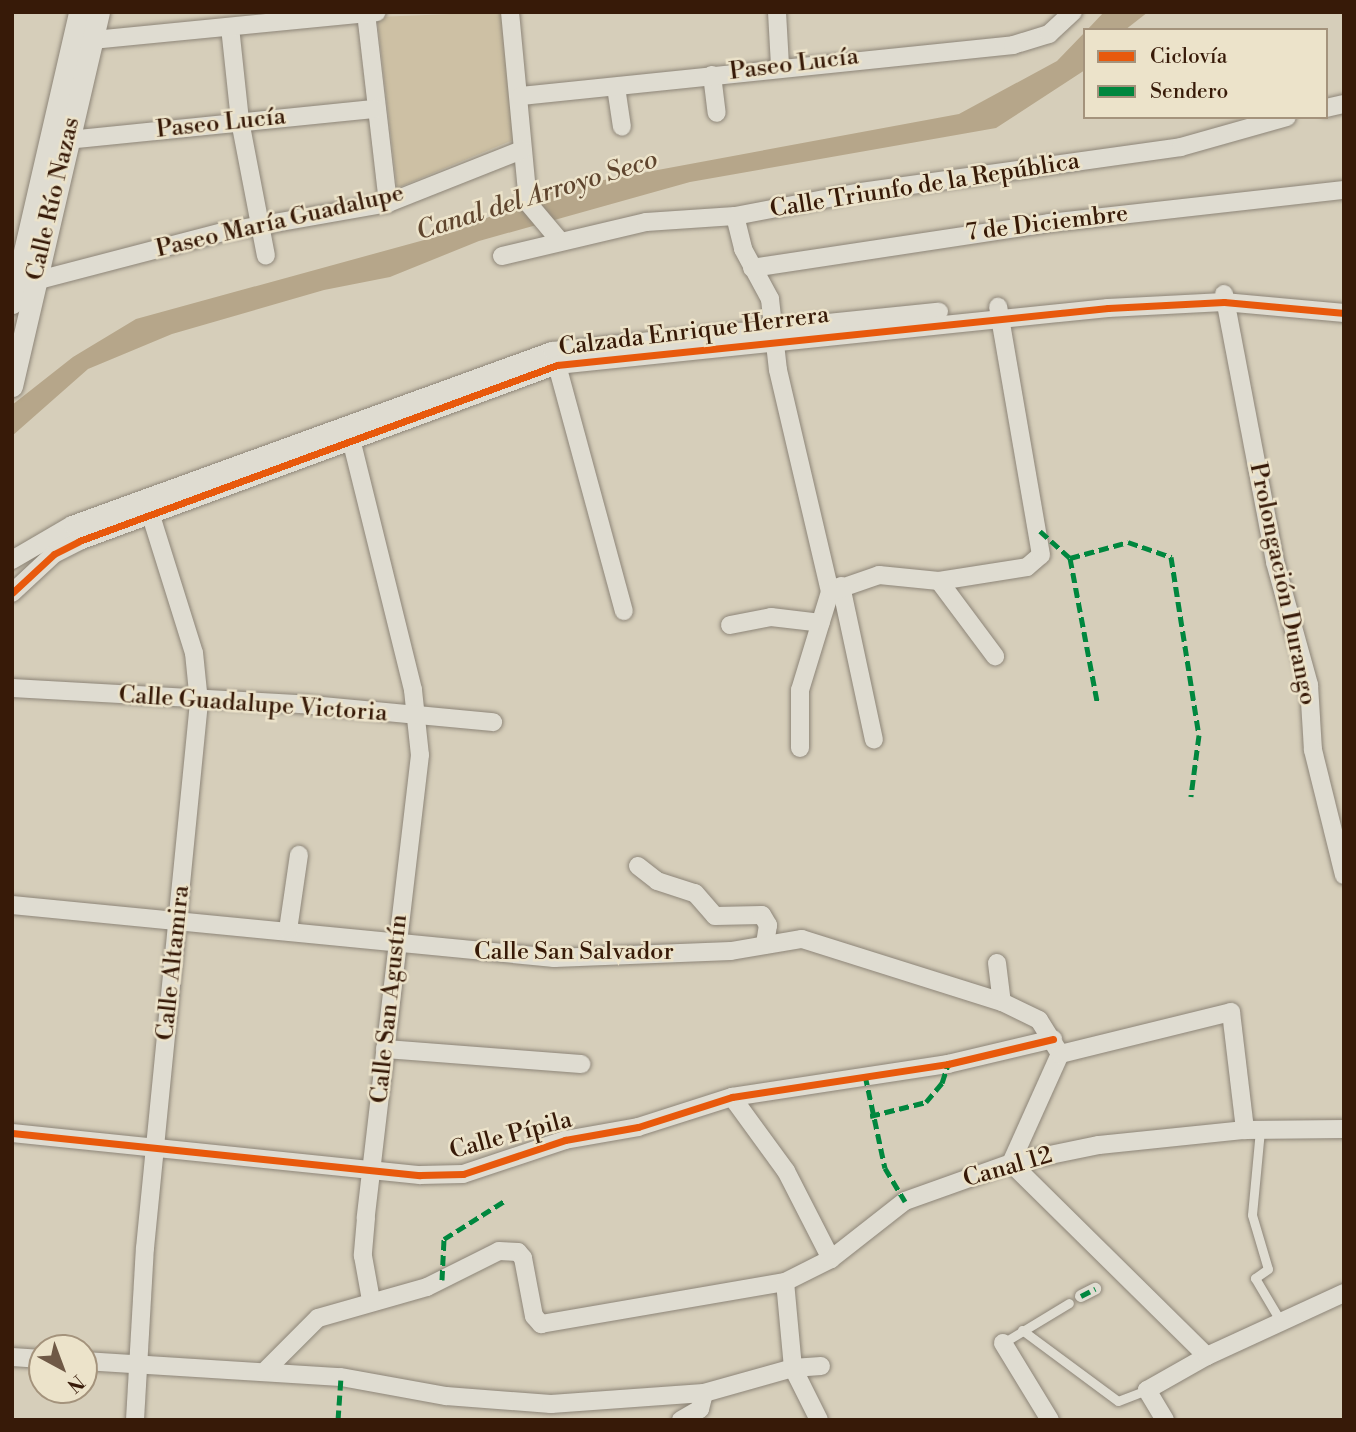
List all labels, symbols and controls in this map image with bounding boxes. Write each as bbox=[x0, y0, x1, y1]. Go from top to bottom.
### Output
legend bbox=[1083, 28, 1328, 119]
street label: Paseo Lucía bbox=[728, 43, 860, 87]
text: Ciclovía bbox=[1150, 44, 1227, 70]
text: Sendero bbox=[1150, 79, 1228, 105]
street label: Paseo Lucía bbox=[155, 103, 287, 145]
street label: Calle Río Nazas bbox=[21, 115, 87, 283]
water label: Canal del Arroyo Seco bbox=[413, 144, 661, 248]
street label: Calle Triunfo de la República bbox=[768, 147, 1082, 225]
street label: Paseo María Guadalupe bbox=[153, 179, 407, 265]
street label: 7 de Diciembre bbox=[964, 200, 1130, 248]
street label: Calzada Enrique Herrera bbox=[557, 301, 831, 363]
street label: Prolongación Durango bbox=[1242, 460, 1322, 708]
street label: Calle Guadalupe Victoria bbox=[118, 681, 388, 729]
street label: Calle Altamira bbox=[152, 884, 196, 1042]
street label: Calle San Agustín bbox=[366, 913, 414, 1105]
street label: Calle San Salvador bbox=[474, 939, 674, 967]
street label: Calle Pípila bbox=[447, 1106, 575, 1166]
street label: Canal 12 bbox=[960, 1142, 1056, 1194]
north arrow bbox=[28, 1334, 98, 1404]
text: N bbox=[62, 1369, 89, 1397]

